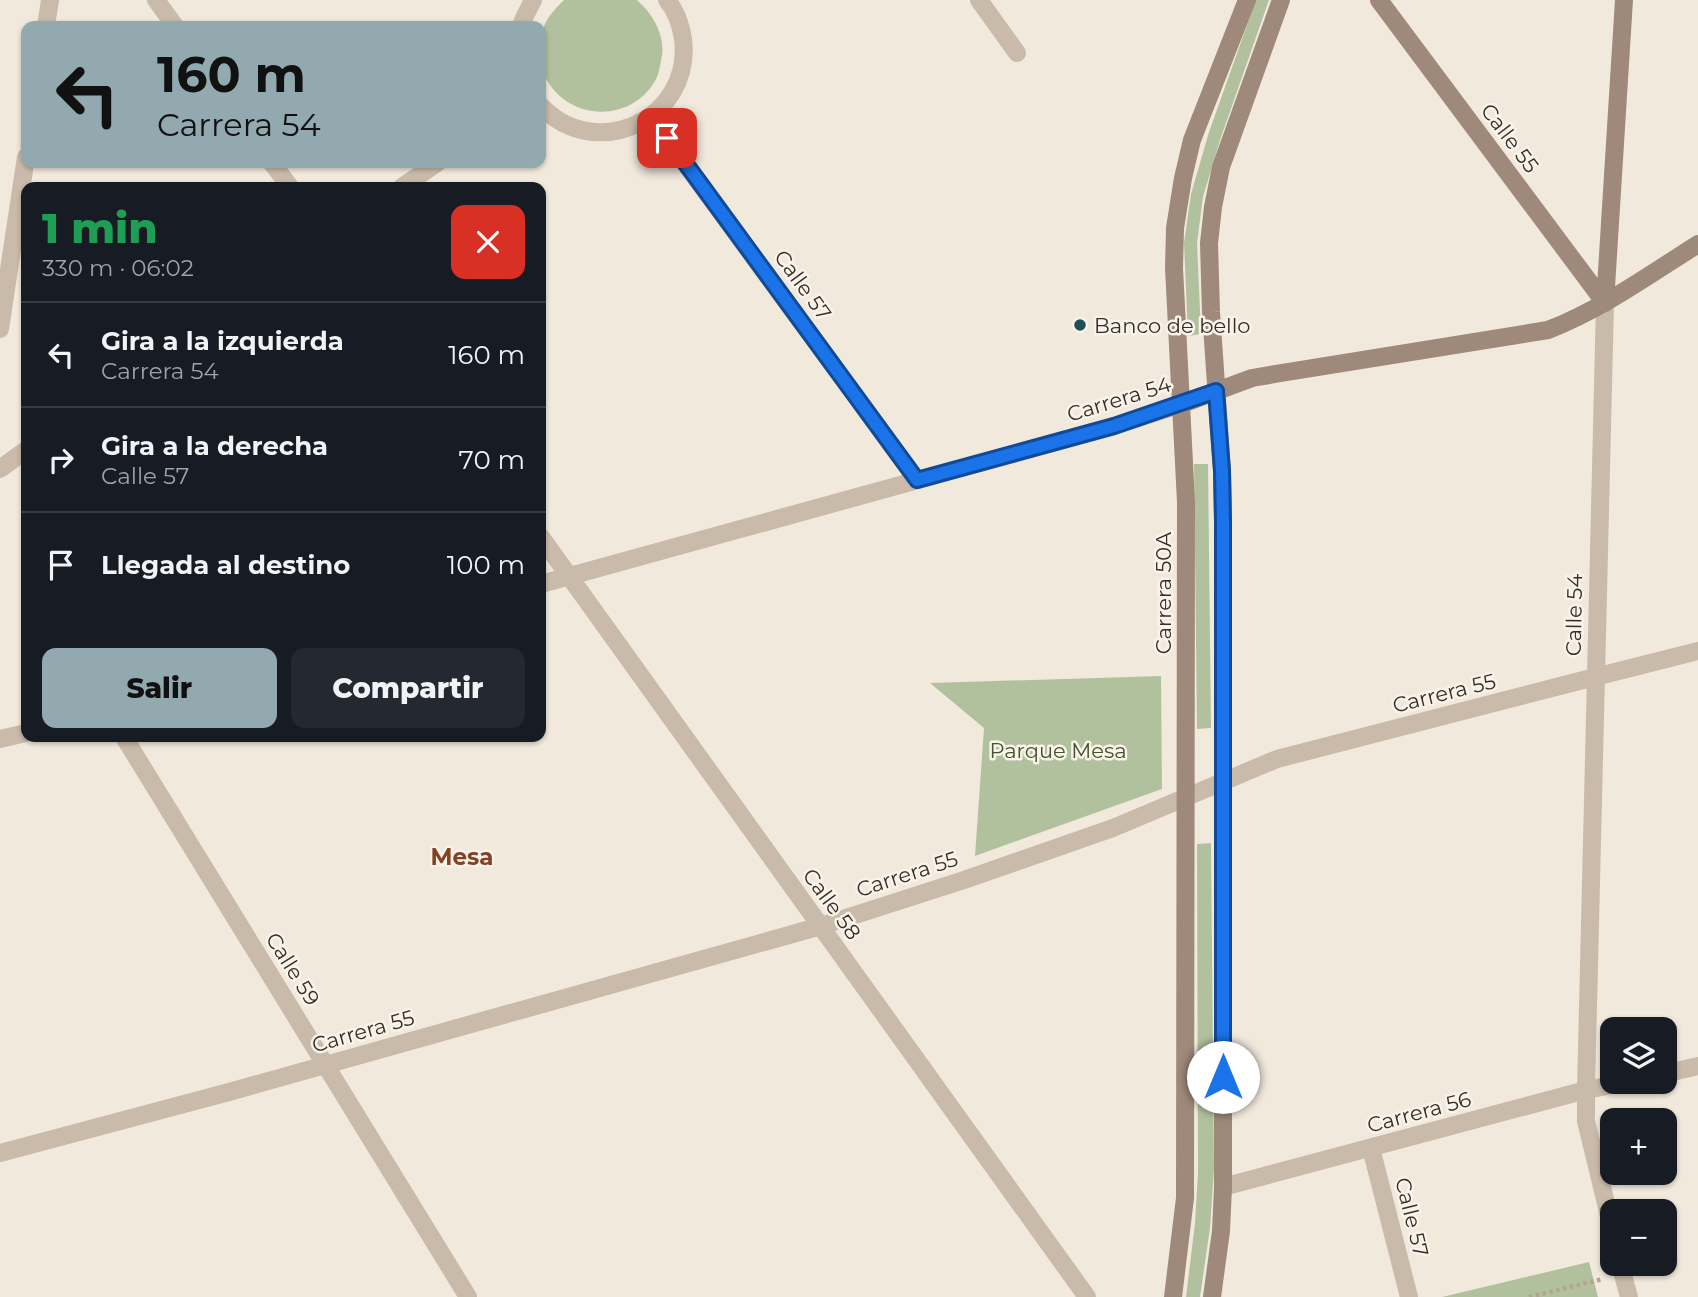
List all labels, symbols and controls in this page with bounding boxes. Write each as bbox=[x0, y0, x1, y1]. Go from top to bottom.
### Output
text: 160 m bbox=[157, 45, 306, 104]
icon: left bbox=[42, 49, 133, 140]
street label: Calle 55 bbox=[1476, 98, 1544, 178]
text: Carrera 54 bbox=[157, 105, 321, 144]
pin bbox=[637, 108, 697, 168]
icon: arrive bbox=[648, 119, 686, 157]
text: 1 min bbox=[42, 202, 158, 254]
button: close bbox=[451, 205, 525, 279]
street label: Calle 57 bbox=[769, 245, 837, 325]
text: 330 m · 06:02 bbox=[42, 254, 194, 282]
place label: Banco de bello bbox=[1094, 313, 1251, 338]
marker: Banco de bello bbox=[1072, 317, 1088, 333]
text: Gira a la izquierda bbox=[101, 325, 344, 357]
icon: left bbox=[42, 336, 80, 374]
text: 160 m bbox=[448, 339, 525, 371]
text: Carrera 54 bbox=[101, 357, 219, 385]
street label: Carrera 54 bbox=[1064, 371, 1174, 427]
text: Gira a la derecha bbox=[101, 430, 328, 462]
icon: right bbox=[42, 441, 80, 479]
text: 70 m bbox=[459, 444, 525, 476]
text: Calle 57 bbox=[101, 462, 189, 490]
street label: Carrera 50A bbox=[1151, 531, 1176, 654]
icon: arrive bbox=[42, 546, 80, 584]
text: Llegada al destino bbox=[101, 549, 350, 581]
text: 100 m bbox=[447, 549, 525, 581]
street label: Calle 54 bbox=[1561, 573, 1587, 656]
button: Salir bbox=[42, 648, 277, 728]
button: Compartir bbox=[291, 648, 525, 728]
street label: Carrera 55 bbox=[1390, 668, 1498, 718]
park label: Parque Mesa bbox=[989, 738, 1127, 763]
district label: Mesa bbox=[431, 843, 493, 871]
street label: Carrera 55 bbox=[853, 846, 961, 902]
street label: Calle 58 bbox=[798, 864, 866, 944]
street label: Calle 59 bbox=[261, 928, 325, 1010]
street label: Carrera 55 bbox=[309, 1004, 417, 1058]
map controls bbox=[1600, 1017, 1677, 1276]
button: layers bbox=[1600, 1017, 1677, 1094]
position arrow bbox=[1186, 1040, 1260, 1114]
street label: Carrera 56 bbox=[1364, 1086, 1474, 1138]
button: + bbox=[1600, 1108, 1677, 1185]
street label: Calle 57 bbox=[1390, 1175, 1434, 1259]
button: − bbox=[1600, 1199, 1677, 1276]

